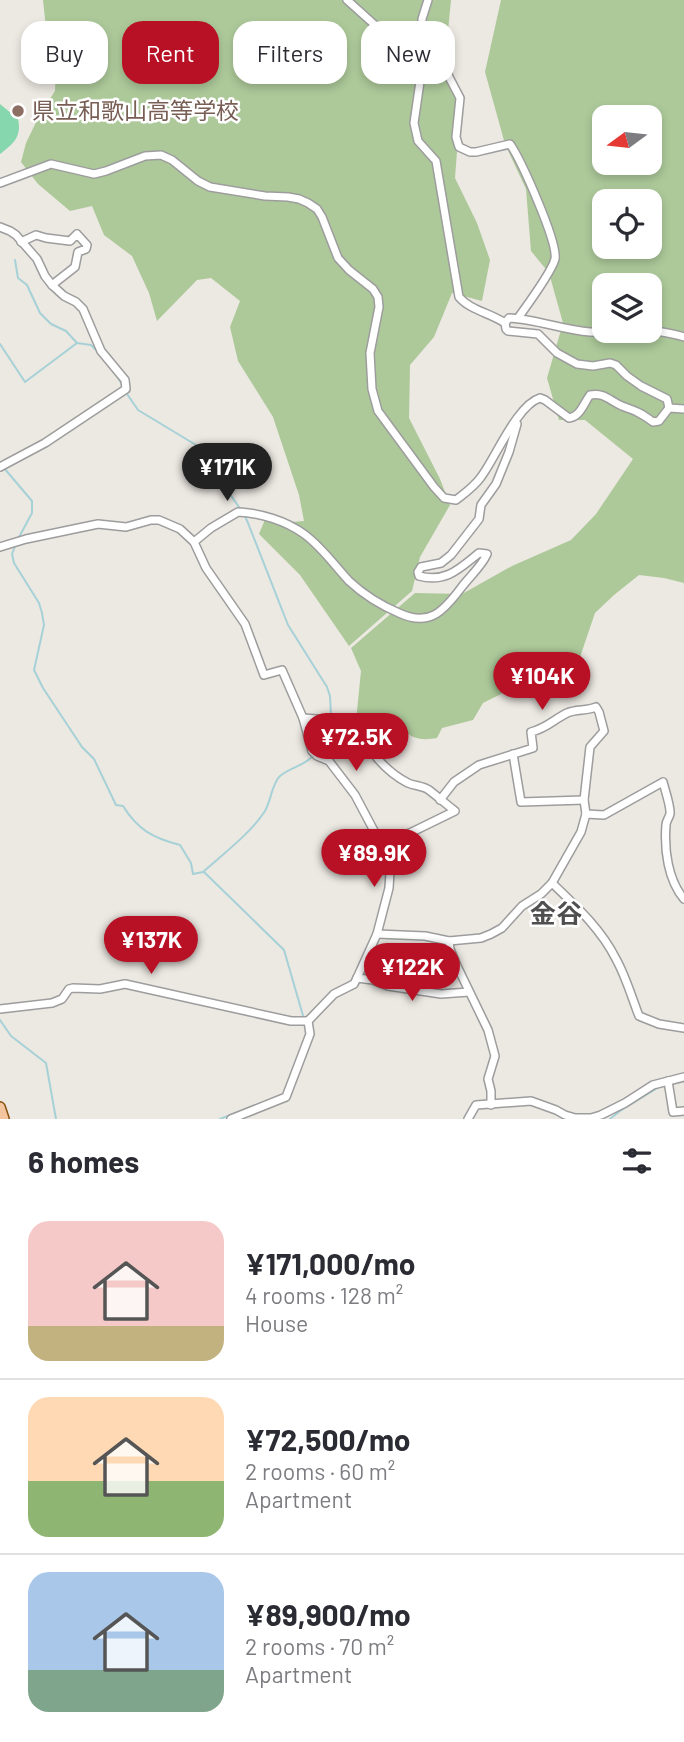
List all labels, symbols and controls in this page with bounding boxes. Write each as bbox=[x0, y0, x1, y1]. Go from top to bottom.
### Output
chip: Buy bbox=[21, 21, 108, 84]
chip: Rent bbox=[122, 21, 219, 84]
chip: Filters bbox=[233, 21, 347, 84]
chip: New bbox=[361, 21, 455, 84]
place label: 県立和歌山高等学校 bbox=[32, 96, 239, 124]
marker: 県立和歌山高等学校 bbox=[10, 103, 26, 119]
north arrow bbox=[592, 105, 662, 175]
map controls bbox=[592, 105, 662, 343]
button: locate bbox=[592, 189, 662, 259]
button: layers bbox=[592, 273, 662, 343]
pin: ¥171K bbox=[178, 444, 276, 503]
text: ¥171K bbox=[198, 452, 256, 480]
pin: ¥104K bbox=[493, 652, 591, 712]
text: ¥104K bbox=[509, 661, 575, 689]
pin: ¥72.5K bbox=[299, 714, 413, 773]
text: ¥72.5K bbox=[319, 722, 393, 750]
pin: ¥89.9K bbox=[317, 830, 431, 889]
text: ¥89.9K bbox=[337, 838, 411, 866]
district label: 金谷 bbox=[530, 897, 582, 928]
pin: ¥137K bbox=[102, 916, 200, 976]
text: ¥137K bbox=[120, 925, 182, 953]
pin: ¥122K bbox=[363, 944, 461, 1003]
text: ¥122K bbox=[380, 952, 444, 980]
icon: filters bbox=[618, 1142, 656, 1180]
text: 6 homes bbox=[28, 1143, 139, 1179]
text: ¥171,000/mo bbox=[245, 1245, 415, 1281]
icon: home bbox=[84, 1249, 168, 1333]
text: 4 rooms · 128 m² bbox=[245, 1281, 403, 1309]
text: House bbox=[245, 1309, 308, 1337]
text: ¥72,500/mo bbox=[245, 1421, 411, 1457]
icon: home bbox=[84, 1425, 168, 1509]
text: 2 rooms · 60 m² bbox=[245, 1457, 395, 1485]
text: Apartment bbox=[245, 1485, 352, 1513]
text: ¥89,900/mo bbox=[245, 1596, 411, 1632]
icon: home bbox=[84, 1600, 168, 1684]
text: 2 rooms · 70 m² bbox=[245, 1632, 394, 1660]
text: Apartment bbox=[245, 1660, 352, 1688]

